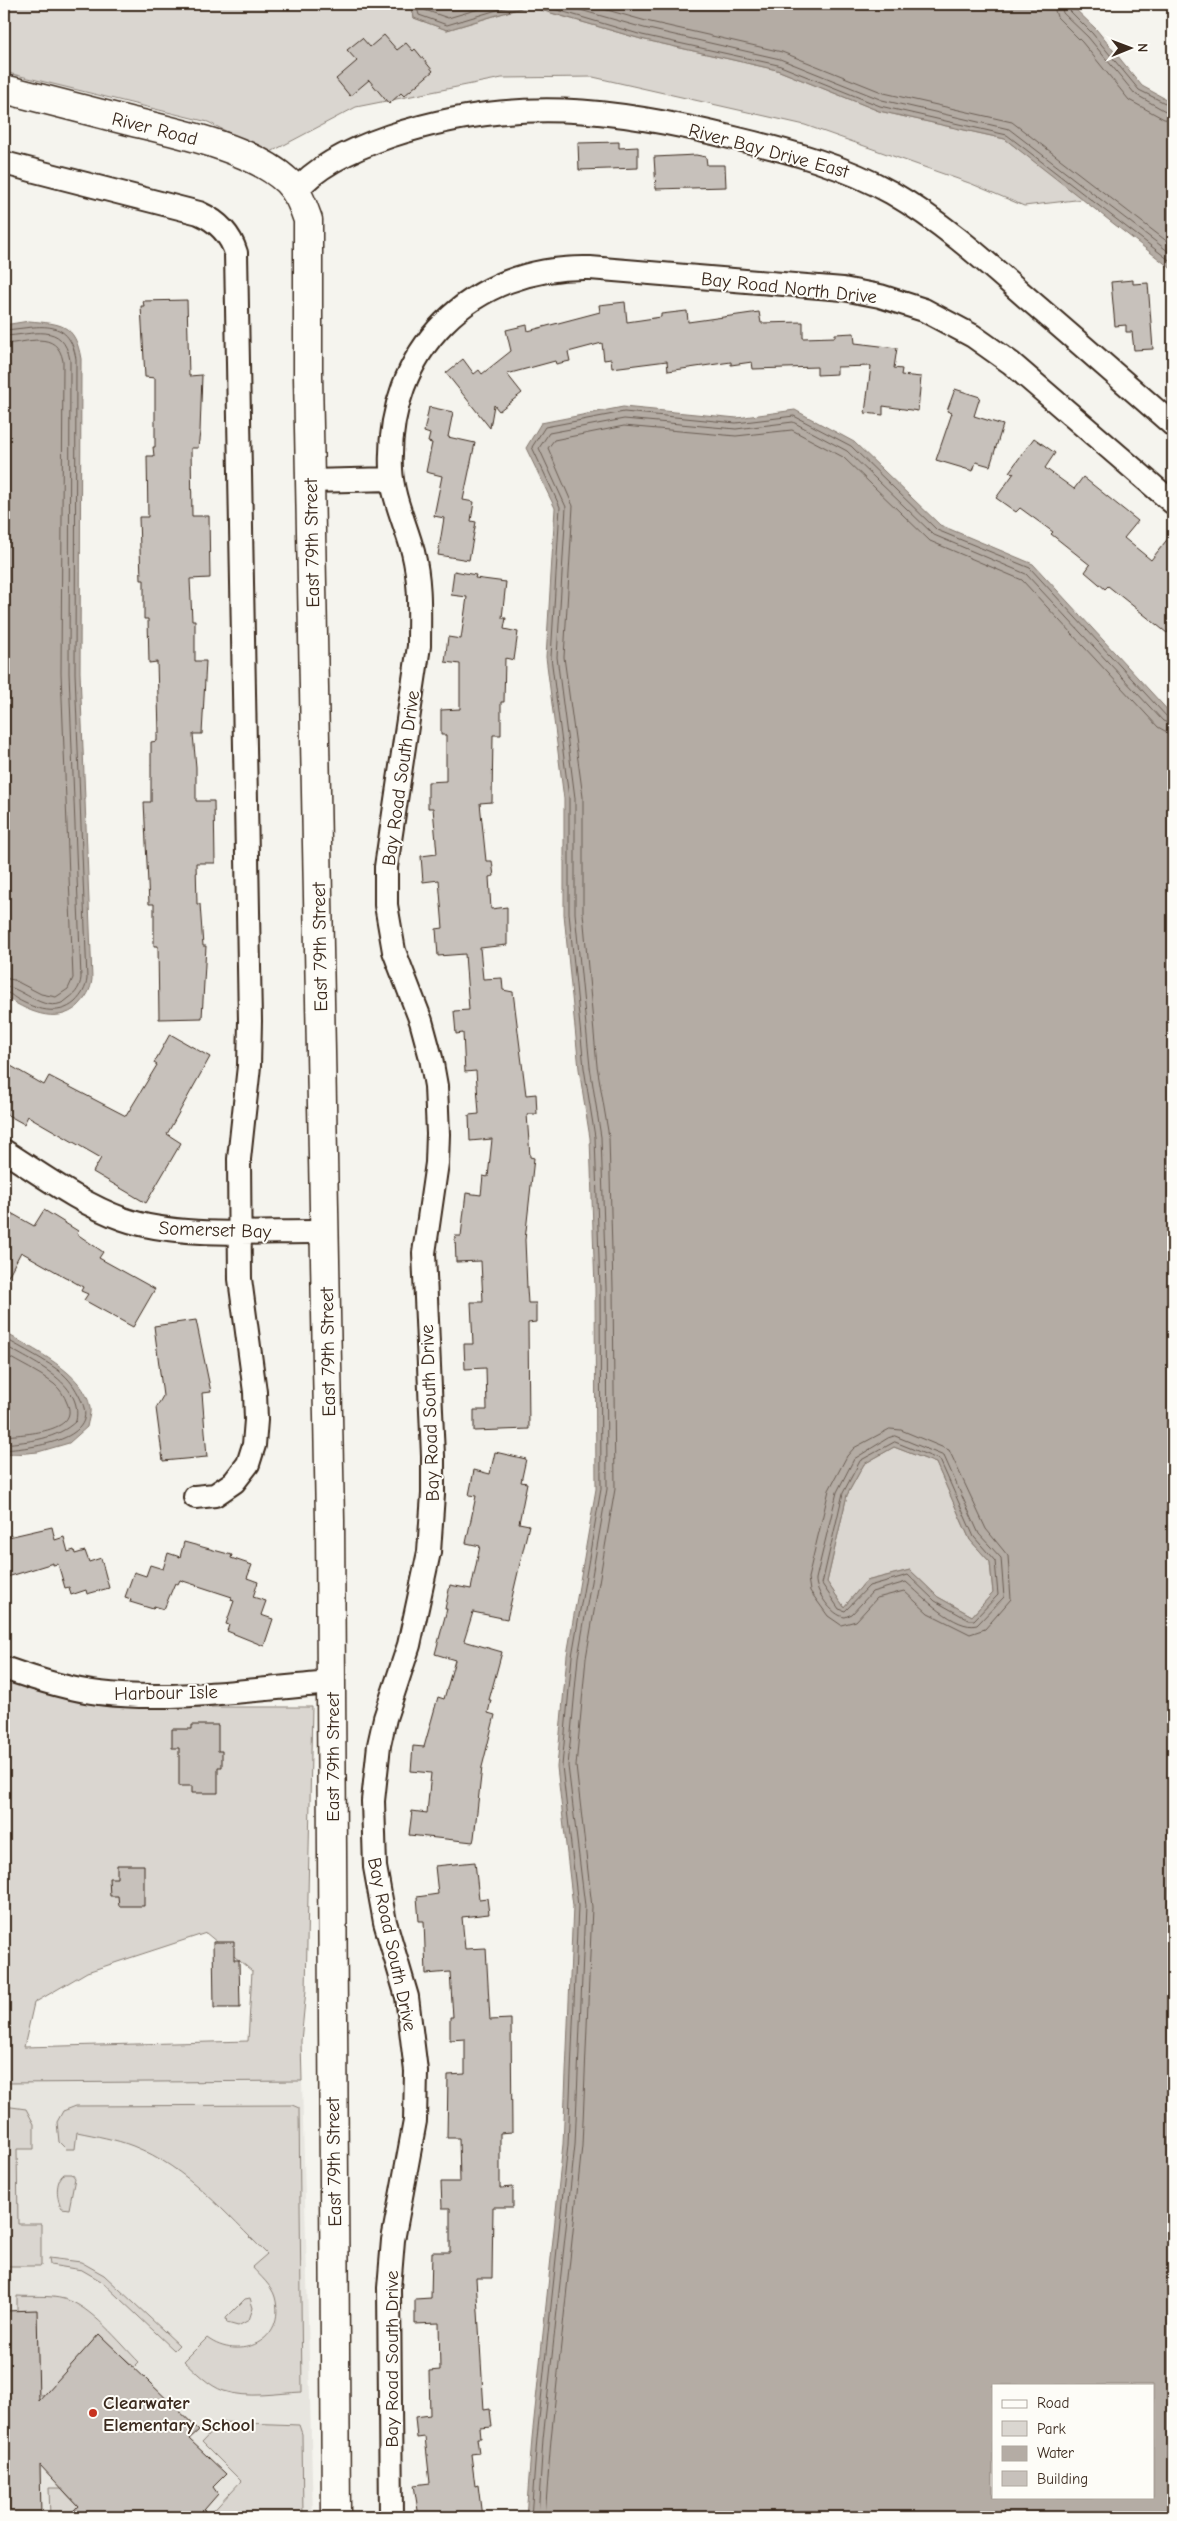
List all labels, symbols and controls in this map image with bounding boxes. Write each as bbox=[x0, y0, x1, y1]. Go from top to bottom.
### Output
north arrow bbox=[1104, 22, 1154, 72]
text: N bbox=[1134, 43, 1151, 52]
street label: River Road bbox=[110, 108, 200, 150]
street label: River Bay Drive East bbox=[686, 119, 852, 183]
street label: Bay Road North Drive bbox=[700, 268, 878, 308]
street label: East 79th Street bbox=[300, 477, 324, 608]
street label: Bay Road South Drive bbox=[378, 689, 424, 867]
street label: East 79th Street bbox=[308, 881, 332, 1012]
street label: Somerset Bay bbox=[158, 1217, 272, 1243]
street label: East 79th Street bbox=[316, 1286, 340, 1417]
street label: Bay Road South Drive bbox=[416, 1324, 444, 1502]
street label: Harbour Isle bbox=[114, 1681, 218, 1705]
street label: East 79th Street bbox=[322, 1692, 344, 1822]
street label: Bay Road South Drive bbox=[363, 1855, 421, 2033]
street label: East 79th Street bbox=[322, 2096, 346, 2227]
street label: Bay Road South Drive bbox=[381, 2271, 403, 2447]
legend bbox=[992, 2384, 1154, 2498]
place label: Clearwater Elementary School bbox=[103, 2392, 255, 2436]
text: Road bbox=[1037, 2394, 1069, 2412]
marker: Clearwater Elementary School bbox=[87, 2407, 99, 2419]
text: Park bbox=[1037, 2420, 1066, 2438]
text: Water bbox=[1037, 2444, 1074, 2462]
text: Building bbox=[1037, 2470, 1088, 2488]

